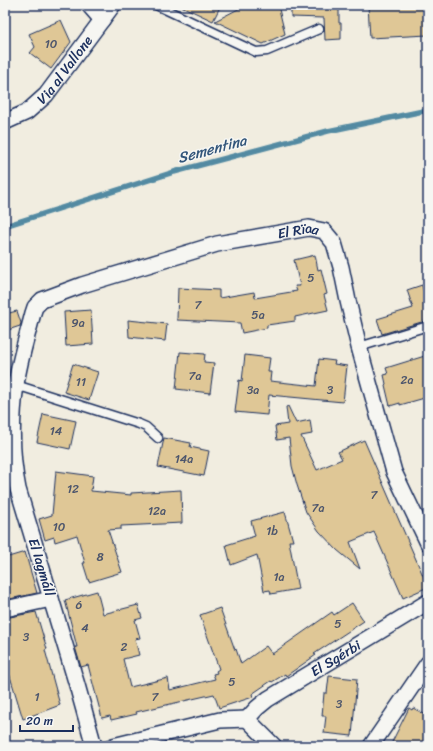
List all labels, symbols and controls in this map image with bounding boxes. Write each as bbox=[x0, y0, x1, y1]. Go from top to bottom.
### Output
street label: Via al Vallone bbox=[31, 30, 100, 111]
house number: 10 bbox=[45, 33, 58, 55]
water label: Sementina bbox=[175, 127, 251, 171]
street label: El Rïaa bbox=[275, 216, 322, 246]
house number: 5 bbox=[307, 267, 315, 289]
house number: 7 bbox=[195, 294, 203, 316]
house number: 5a bbox=[251, 304, 265, 326]
house number: 9a bbox=[71, 312, 85, 334]
house number: 7a bbox=[189, 365, 201, 387]
house number: 2a bbox=[401, 369, 413, 391]
house number: 11 bbox=[76, 371, 86, 393]
house number: 3a bbox=[247, 379, 259, 401]
house number: 3 bbox=[327, 379, 334, 401]
house number: 14 bbox=[50, 420, 63, 442]
house number: 14a bbox=[175, 448, 193, 470]
house number: 12 bbox=[67, 478, 79, 500]
house number: 7 bbox=[371, 484, 379, 506]
house number: 7a bbox=[312, 497, 324, 519]
house number: 12a bbox=[148, 500, 166, 522]
house number: 10 bbox=[53, 516, 66, 538]
house number: 1b bbox=[266, 520, 278, 542]
street label: El Iagmáll bbox=[21, 535, 62, 600]
house number: 8 bbox=[96, 546, 104, 568]
house number: 1a bbox=[273, 566, 285, 588]
house number: 6 bbox=[76, 594, 83, 616]
house number: 5 bbox=[334, 613, 342, 635]
house number: 4 bbox=[81, 617, 89, 639]
house number: 3 bbox=[23, 626, 30, 648]
street label: El Sgérbi bbox=[305, 633, 367, 684]
house number: 2 bbox=[121, 636, 128, 658]
house number: 5 bbox=[228, 671, 236, 693]
house number: 1 bbox=[34, 686, 40, 708]
house number: 7 bbox=[152, 686, 160, 708]
house number: 3 bbox=[336, 693, 343, 715]
scale bar bbox=[20, 707, 73, 733]
text: 20 m bbox=[26, 710, 53, 732]

